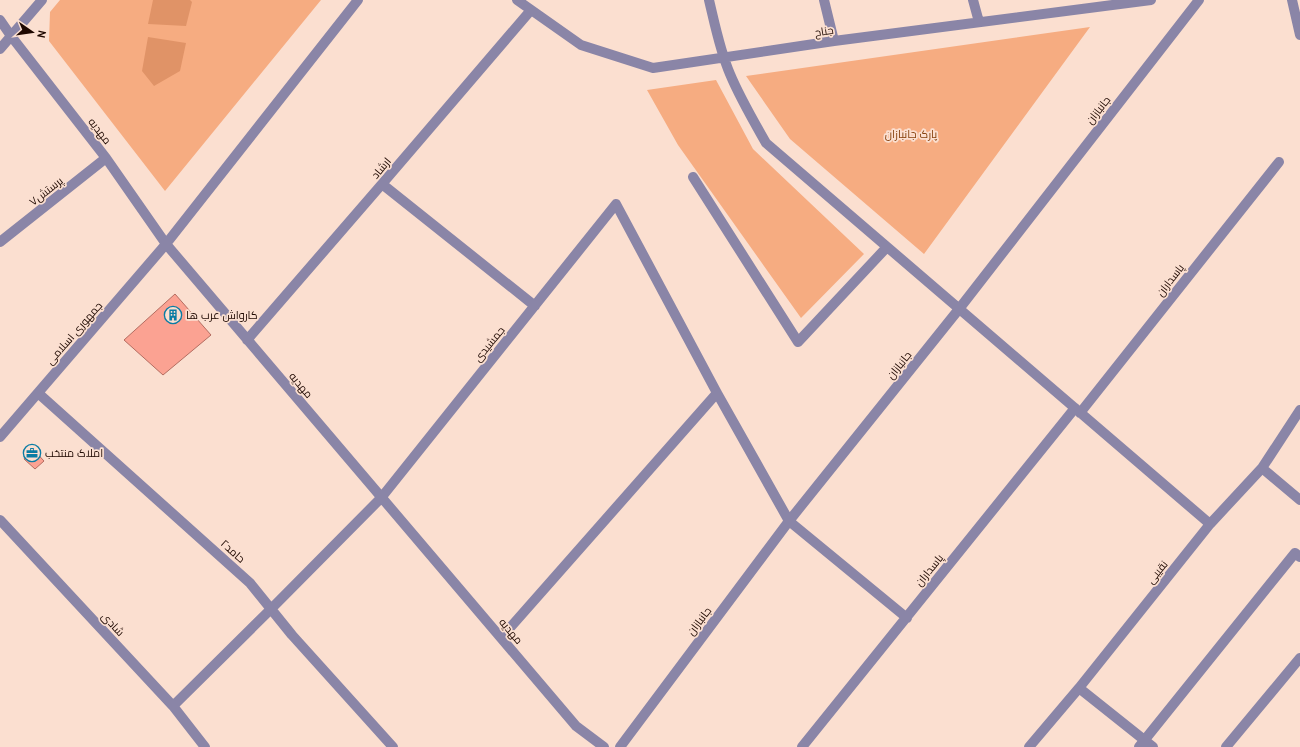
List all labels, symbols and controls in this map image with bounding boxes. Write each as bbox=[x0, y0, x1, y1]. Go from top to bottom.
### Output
north arrow bbox=[12, 12, 52, 52]
street label: جناح bbox=[814, 23, 835, 40]
text: N bbox=[34, 29, 49, 39]
street label: جانبازان bbox=[1083, 93, 1113, 127]
street label: مهدیه bbox=[85, 115, 115, 147]
park label: پارک جانبازان bbox=[885, 127, 937, 141]
street label: ارشاد bbox=[368, 154, 394, 182]
street label: پرستش۷ bbox=[26, 173, 66, 209]
street label: پاسداران bbox=[1153, 261, 1187, 299]
street label: جمهوری اسلامی bbox=[43, 299, 105, 367]
building icon: کارواش عرب ها bbox=[163, 305, 183, 325]
place label: کارواش عرب ها bbox=[186, 308, 258, 322]
street label: جمشیدی bbox=[470, 323, 508, 365]
street label: جانبازان bbox=[884, 348, 914, 382]
street label: مهدیه bbox=[286, 369, 316, 401]
office icon: املاک منتخب bbox=[22, 443, 42, 463]
place label: املاک منتخب bbox=[45, 446, 103, 460]
street label: حامد۲ bbox=[218, 536, 248, 566]
street label: پاسداران bbox=[912, 551, 946, 589]
street label: نقیبی bbox=[1143, 557, 1171, 587]
street label: جانبازان bbox=[684, 604, 714, 638]
street label: شادی bbox=[98, 609, 128, 639]
street label: مهدیه bbox=[496, 615, 526, 647]

